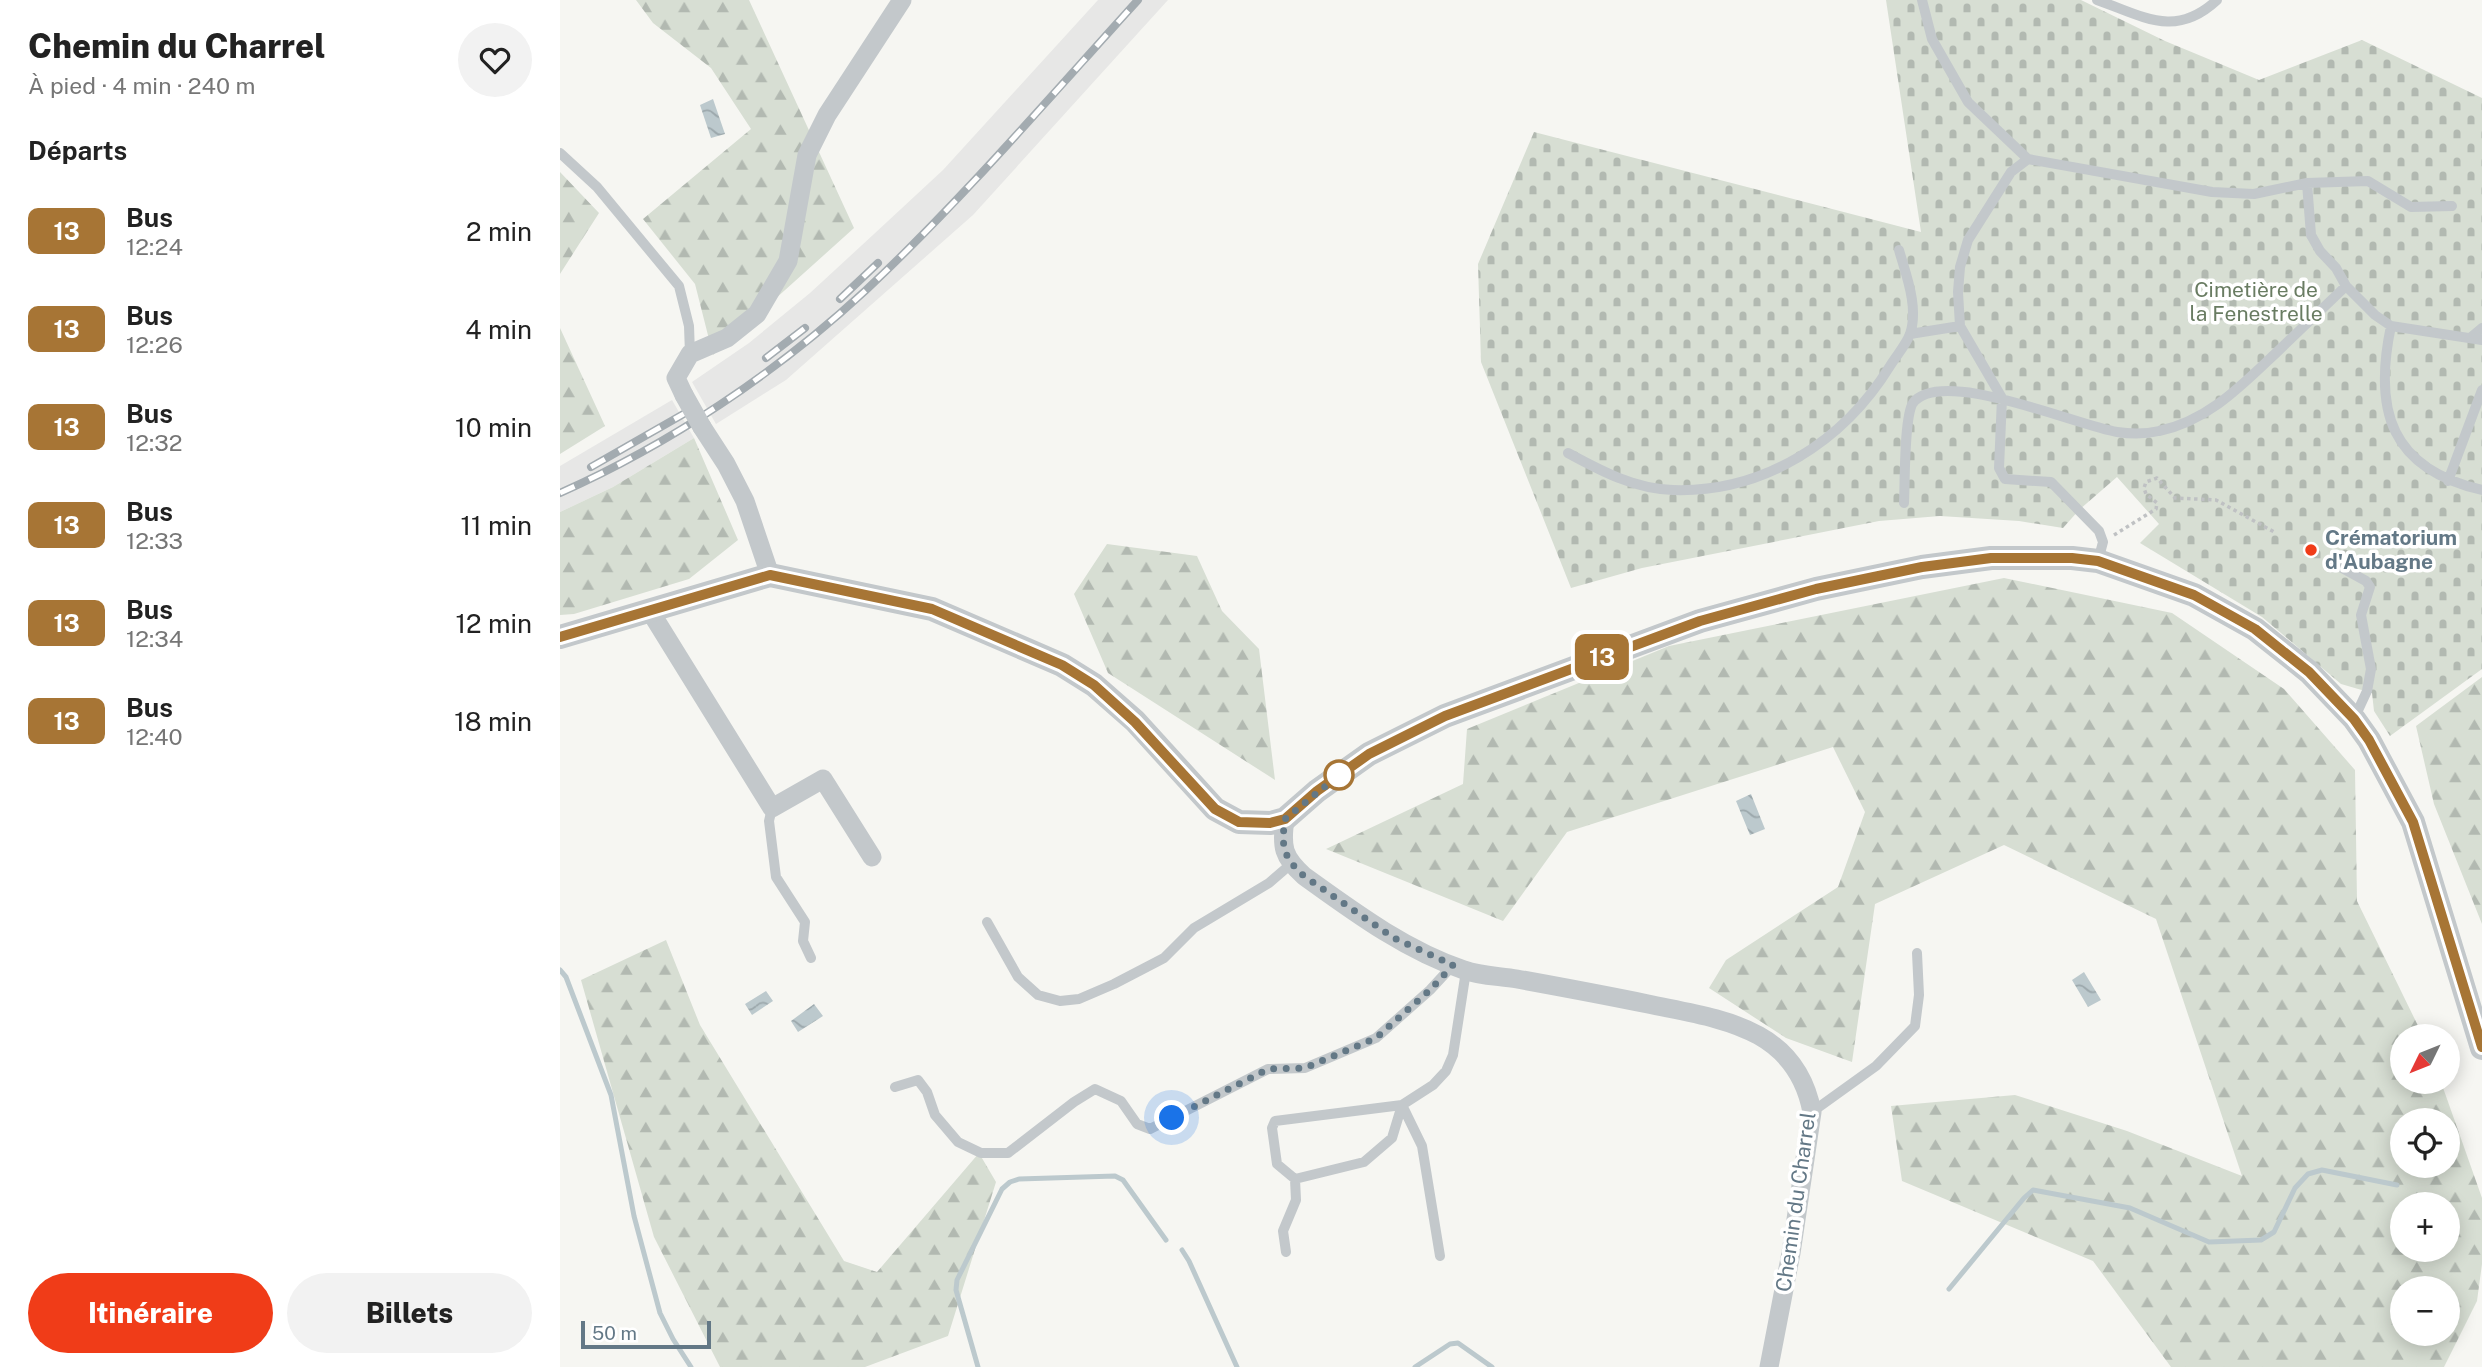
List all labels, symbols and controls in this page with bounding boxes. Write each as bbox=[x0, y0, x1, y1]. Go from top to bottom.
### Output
button: heart bbox=[458, 23, 532, 97]
text: Chemin du Charrel bbox=[28, 27, 325, 65]
text: À pied · 4 min · 240 m bbox=[28, 72, 255, 99]
text: Départs bbox=[28, 135, 127, 166]
text: Bus bbox=[126, 202, 173, 233]
text: 2 min bbox=[466, 216, 532, 247]
text: 13 bbox=[53, 217, 80, 245]
text: 12:24 bbox=[126, 233, 183, 260]
park label: Cimetière de la Fenestrelle bbox=[2189, 277, 2323, 326]
text: Bus bbox=[126, 300, 173, 331]
text: 4 min bbox=[465, 314, 532, 345]
text: 13 bbox=[53, 315, 80, 343]
text: 12:26 bbox=[126, 331, 183, 358]
text: Bus bbox=[126, 398, 173, 429]
text: 10 min bbox=[455, 412, 532, 443]
text: 13 bbox=[53, 413, 80, 441]
text: 12:32 bbox=[126, 429, 182, 456]
text: Bus bbox=[126, 496, 173, 527]
text: 11 min bbox=[460, 510, 532, 541]
text: 13 bbox=[53, 511, 80, 539]
place label: Crématorium d'Aubagne bbox=[2325, 525, 2457, 574]
text: 12:33 bbox=[126, 527, 183, 554]
marker: Crématorium d'Aubagne bbox=[2303, 542, 2319, 558]
text: Bus bbox=[126, 594, 173, 625]
text: 12 min bbox=[456, 608, 532, 639]
text: 13 bbox=[53, 609, 80, 637]
text: 12:34 bbox=[126, 625, 183, 652]
line badge: 13 bbox=[1570, 634, 1634, 680]
text: 13 bbox=[1589, 643, 1615, 671]
text: Bus bbox=[126, 692, 173, 723]
text: 18 min bbox=[454, 706, 532, 737]
text: 13 bbox=[53, 707, 80, 735]
text: 12:40 bbox=[126, 723, 183, 750]
unlabelled marker bbox=[1324, 760, 1354, 790]
north arrow bbox=[2390, 1024, 2460, 1094]
map controls bbox=[2390, 1024, 2460, 1346]
your location bbox=[1154, 1100, 1189, 1135]
button: locate bbox=[2390, 1108, 2460, 1178]
street label: Chemin du Charrel bbox=[1771, 1110, 1821, 1293]
button: + bbox=[2390, 1192, 2460, 1262]
button: Itinéraire bbox=[28, 1273, 273, 1353]
button: Billets bbox=[287, 1273, 532, 1353]
button: − bbox=[2390, 1276, 2460, 1346]
scale bar bbox=[581, 1318, 710, 1350]
text: 50 m bbox=[592, 1322, 637, 1344]

